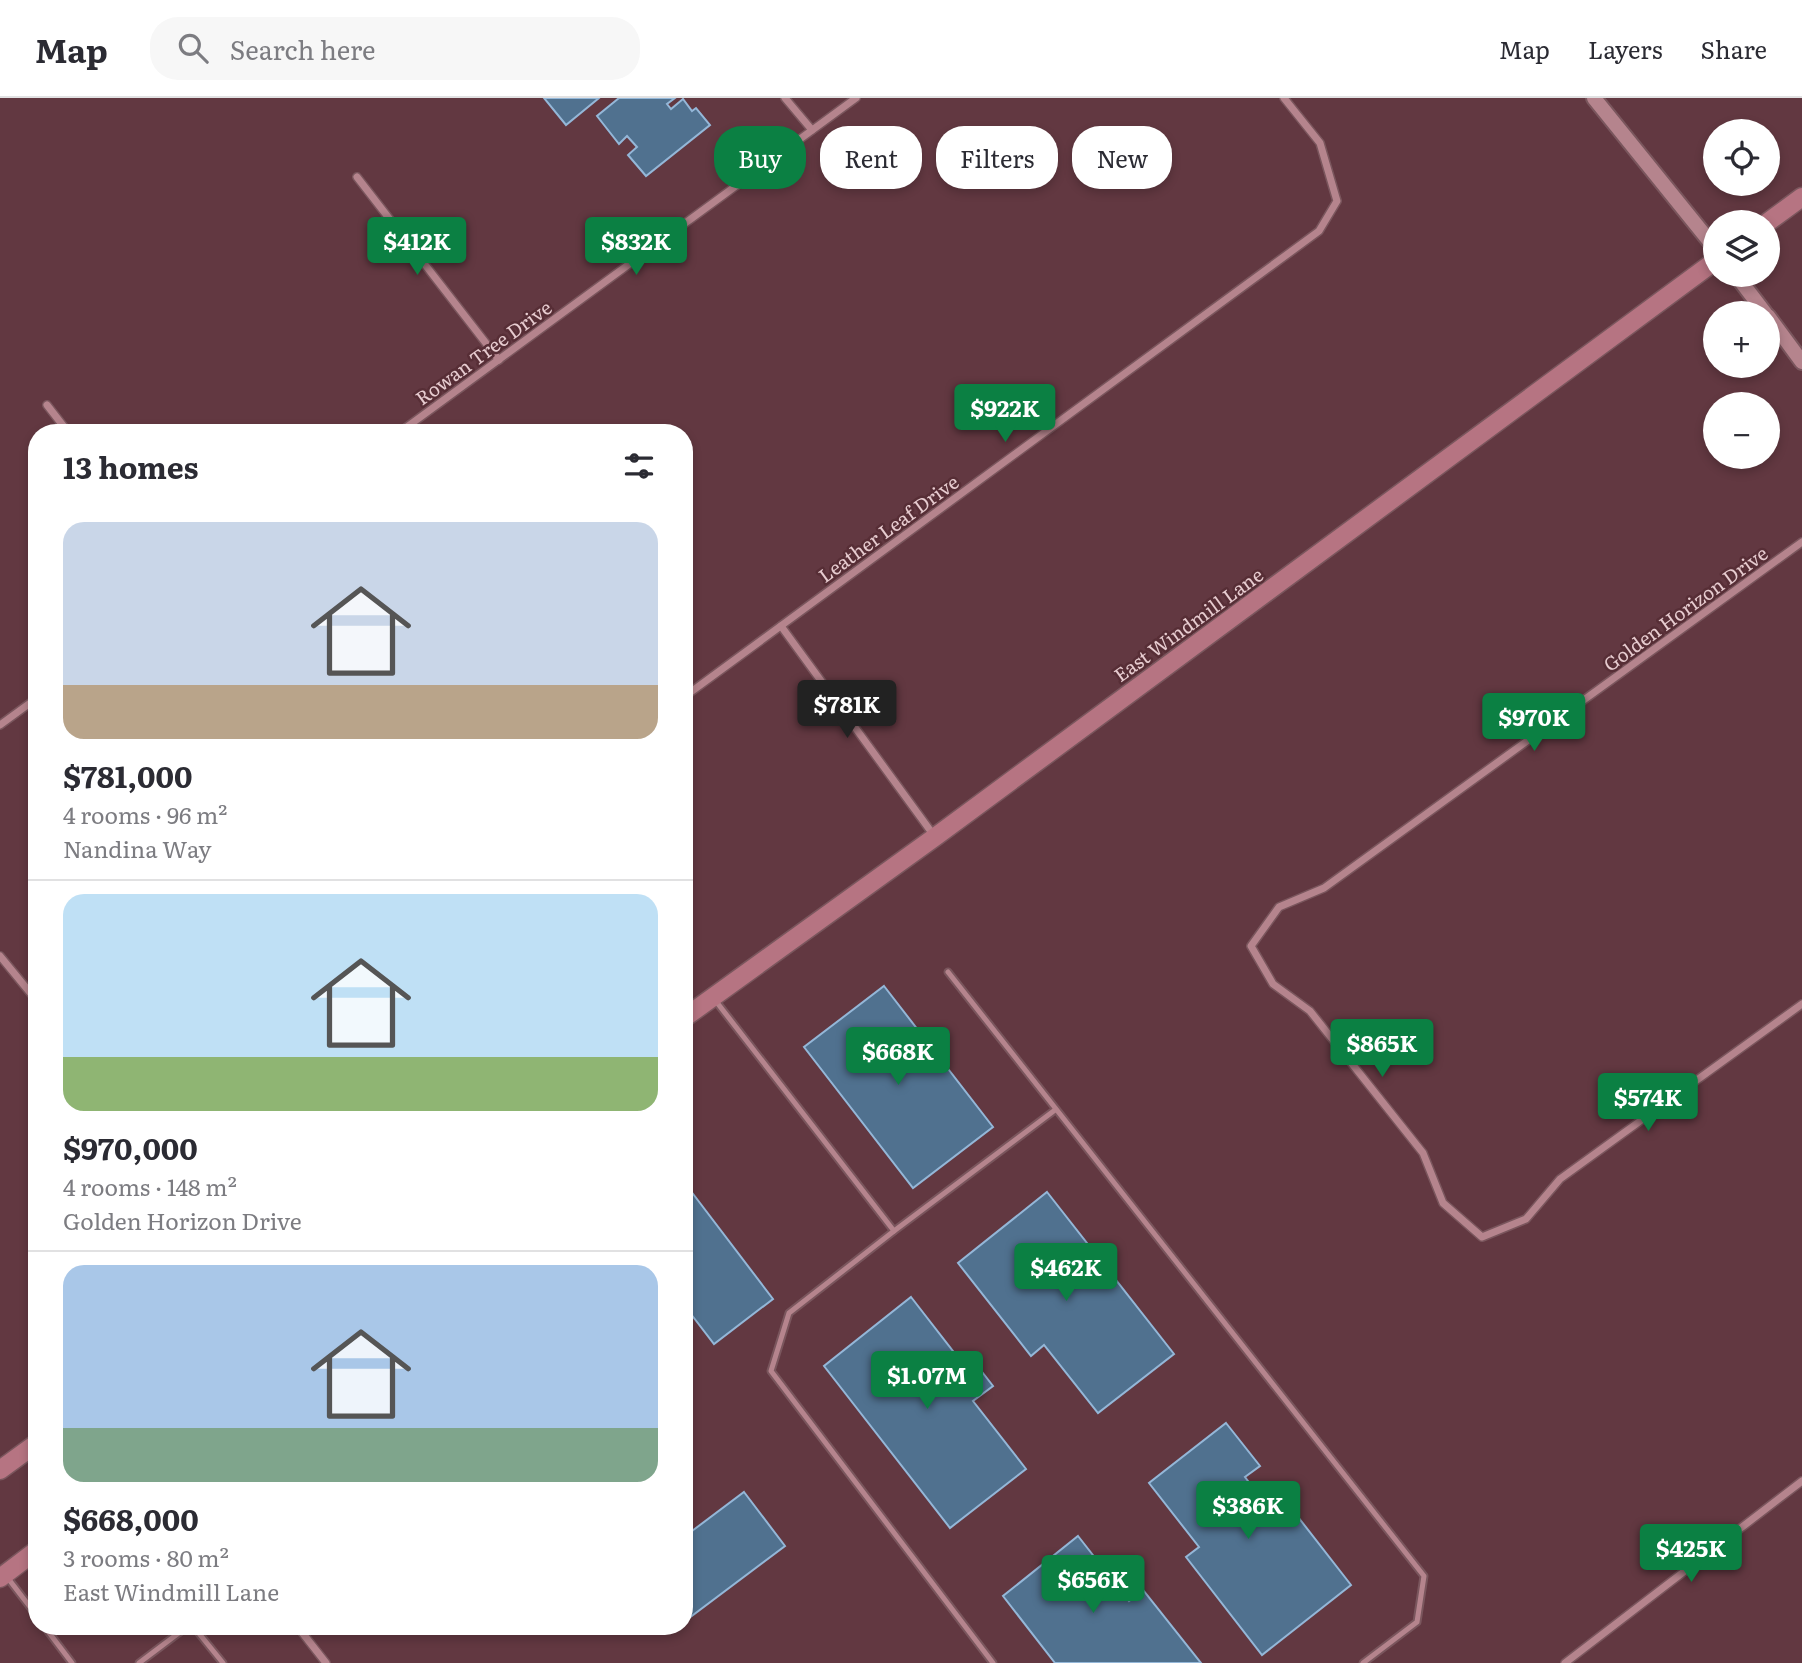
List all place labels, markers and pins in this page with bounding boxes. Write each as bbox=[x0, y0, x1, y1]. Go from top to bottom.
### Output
pin: $412K bbox=[368, 218, 466, 277]
pin: $832K bbox=[587, 218, 685, 277]
pin: $922K bbox=[956, 384, 1054, 444]
pin: $781K bbox=[798, 680, 896, 740]
pin: $970K bbox=[1485, 694, 1583, 753]
pin: $865K bbox=[1333, 1020, 1431, 1079]
pin: $668K bbox=[849, 1028, 947, 1087]
pin: $574K bbox=[1599, 1074, 1697, 1133]
pin: $462K bbox=[1017, 1244, 1115, 1303]
pin: $1.07M bbox=[870, 1352, 984, 1411]
pin: $386K bbox=[1199, 1482, 1297, 1541]
pin: $425K bbox=[1642, 1524, 1740, 1584]
pin: $656K bbox=[1044, 1556, 1142, 1615]

